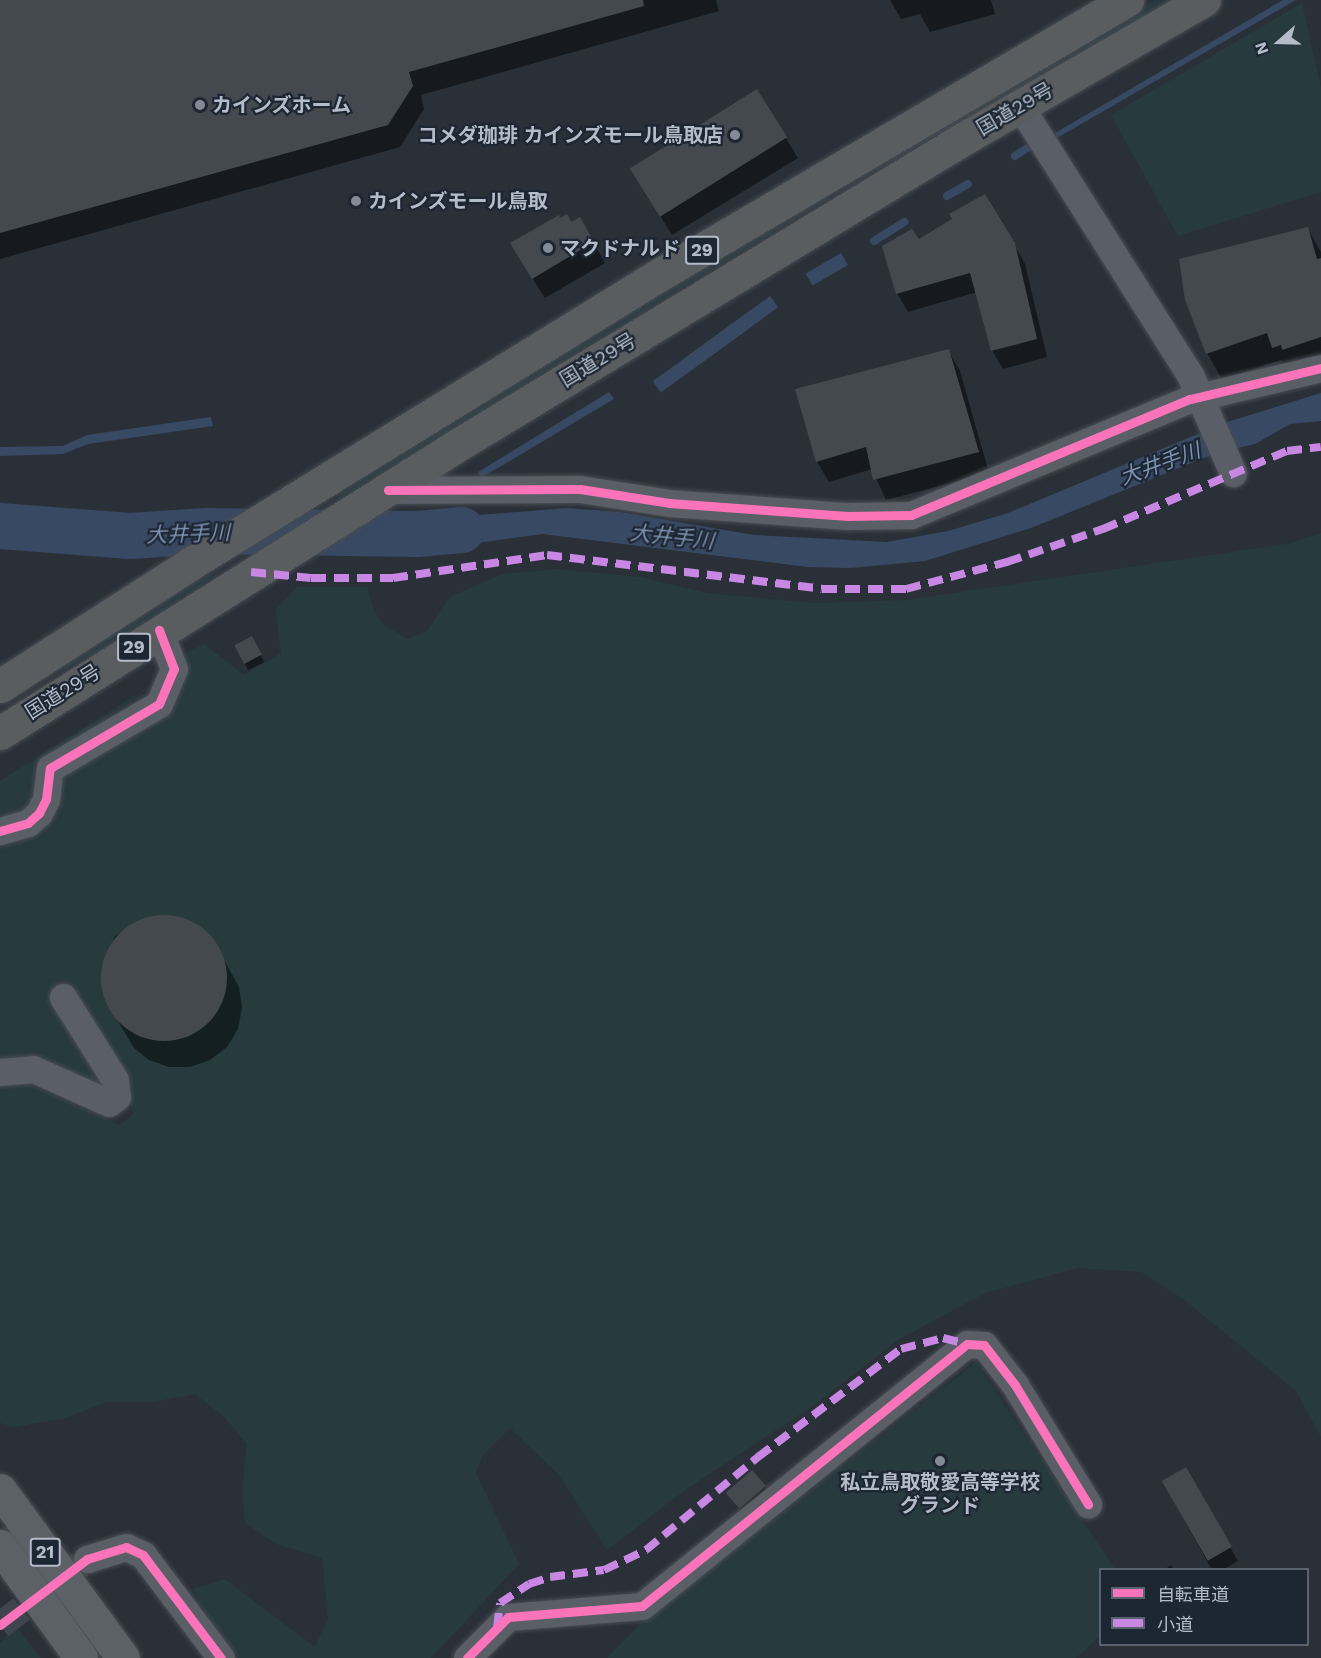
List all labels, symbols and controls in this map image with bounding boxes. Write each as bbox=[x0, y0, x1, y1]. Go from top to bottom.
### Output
north arrow bbox=[1249, 12, 1309, 72]
text: N bbox=[1251, 40, 1273, 57]
street label: 国道29号 bbox=[973, 78, 1057, 140]
place label: カインズホーム bbox=[212, 93, 352, 117]
marker: カインズホーム bbox=[193, 98, 207, 112]
place label: コメダ珈琲 カインズモール鳥取店 bbox=[417, 123, 723, 147]
marker: コメダ珈琲 カインズモール鳥取店 bbox=[728, 128, 742, 142]
place label: カインズモール鳥取 bbox=[368, 189, 548, 213]
marker: カインズモール鳥取 bbox=[349, 194, 363, 208]
road number: 29 bbox=[684, 235, 720, 265]
place label: マクドナルド bbox=[560, 236, 680, 260]
marker: マクドナルド bbox=[541, 241, 555, 255]
street label: 国道29号 bbox=[556, 328, 640, 392]
water label: 大井手川 bbox=[1116, 438, 1204, 490]
water label: 大井手川 bbox=[146, 520, 230, 548]
water label: 大井手川 bbox=[629, 520, 715, 554]
road number: 29 bbox=[116, 632, 152, 662]
street label: 国道29号 bbox=[21, 660, 105, 724]
marker: 私立鳥取敬愛高等学校 グランド bbox=[933, 1454, 947, 1468]
place label: 私立鳥取敬愛高等学校 グランド bbox=[840, 1470, 1040, 1517]
road number: 21 bbox=[28, 1537, 62, 1567]
legend bbox=[1099, 1568, 1309, 1646]
text: 自転車道 bbox=[1157, 1584, 1229, 1605]
text: 小道 bbox=[1157, 1614, 1193, 1635]

